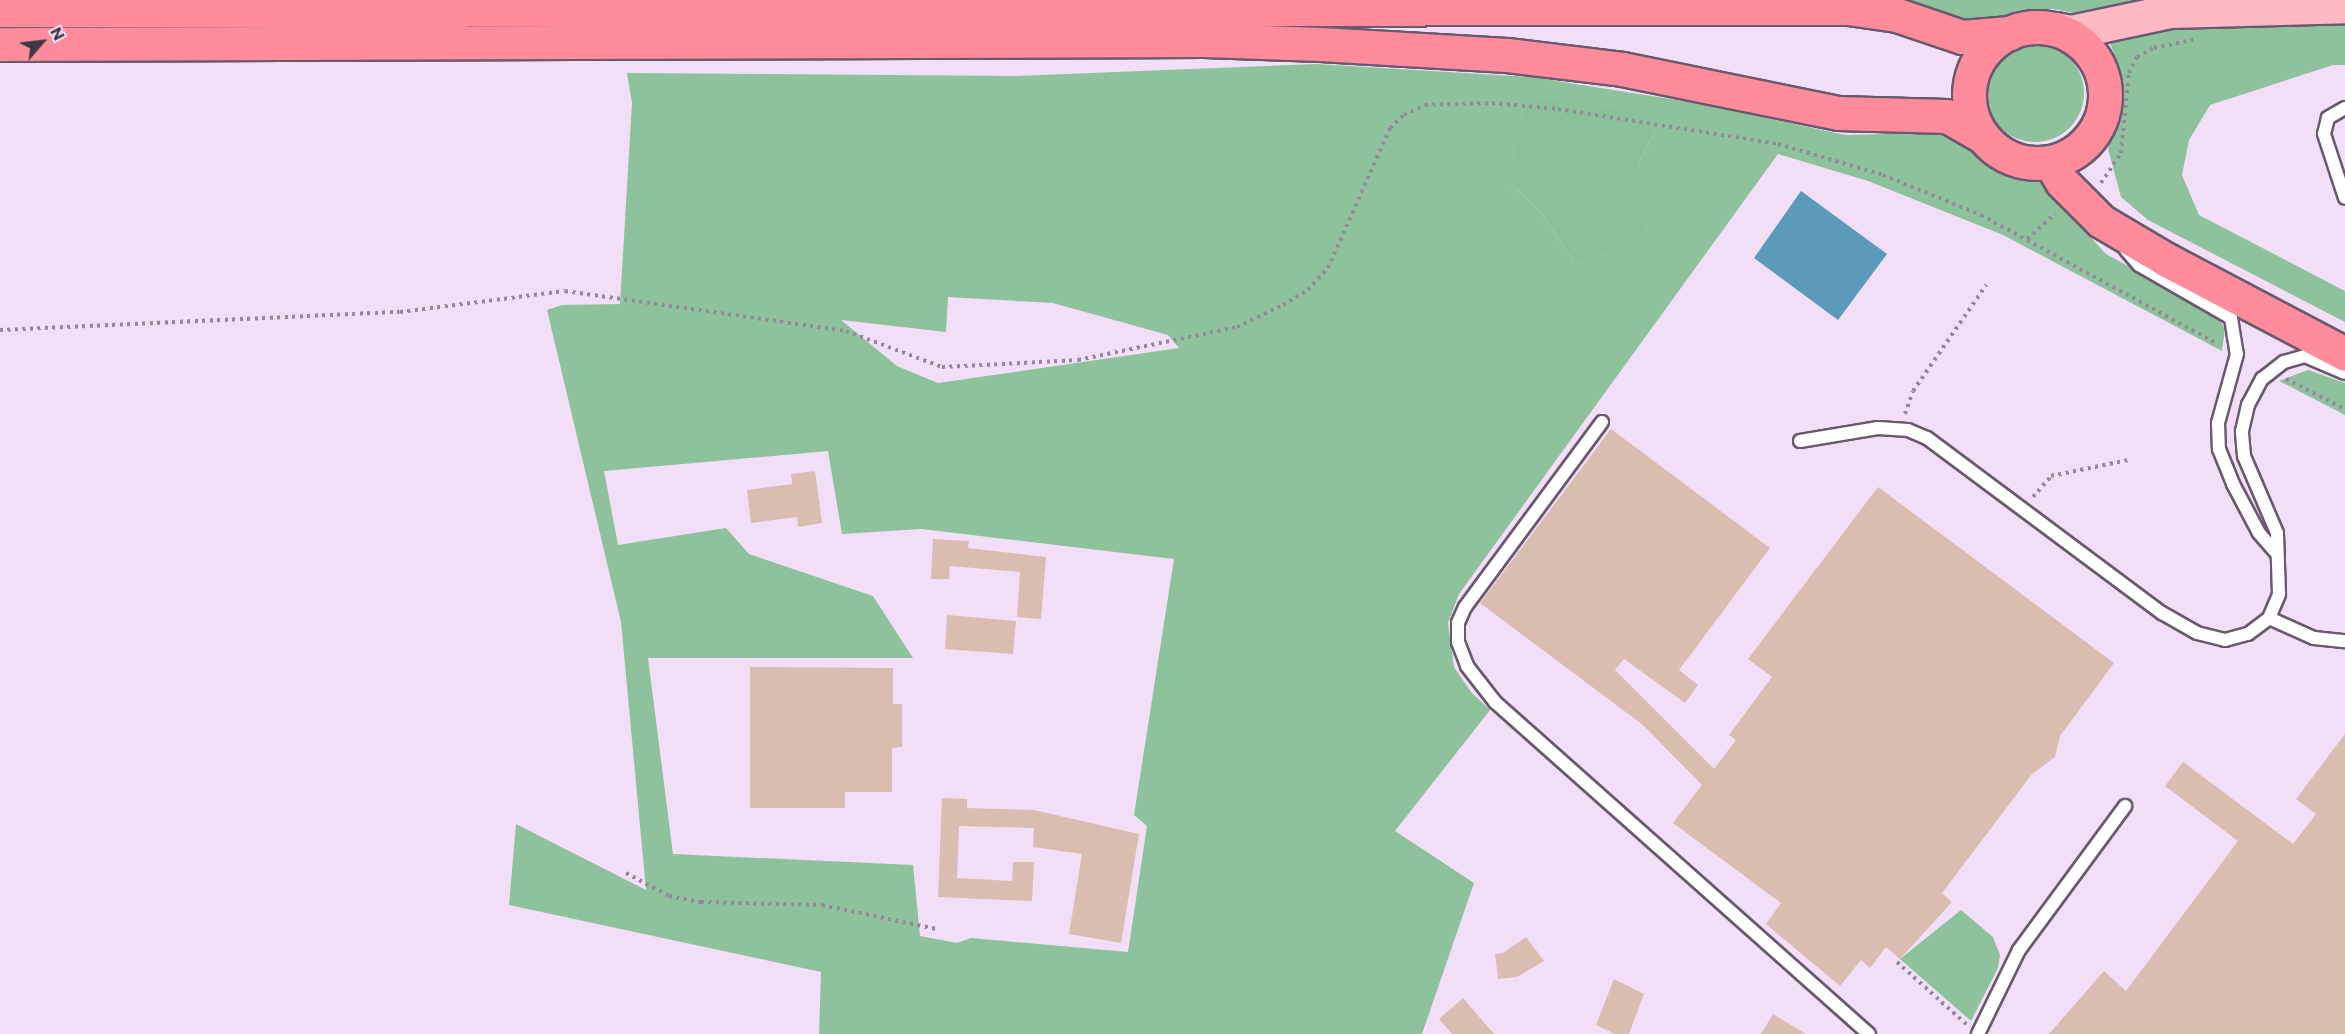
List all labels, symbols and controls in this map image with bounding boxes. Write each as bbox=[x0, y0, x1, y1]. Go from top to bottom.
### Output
north arrow bbox=[12, 12, 72, 72]
text: N bbox=[47, 24, 70, 43]

